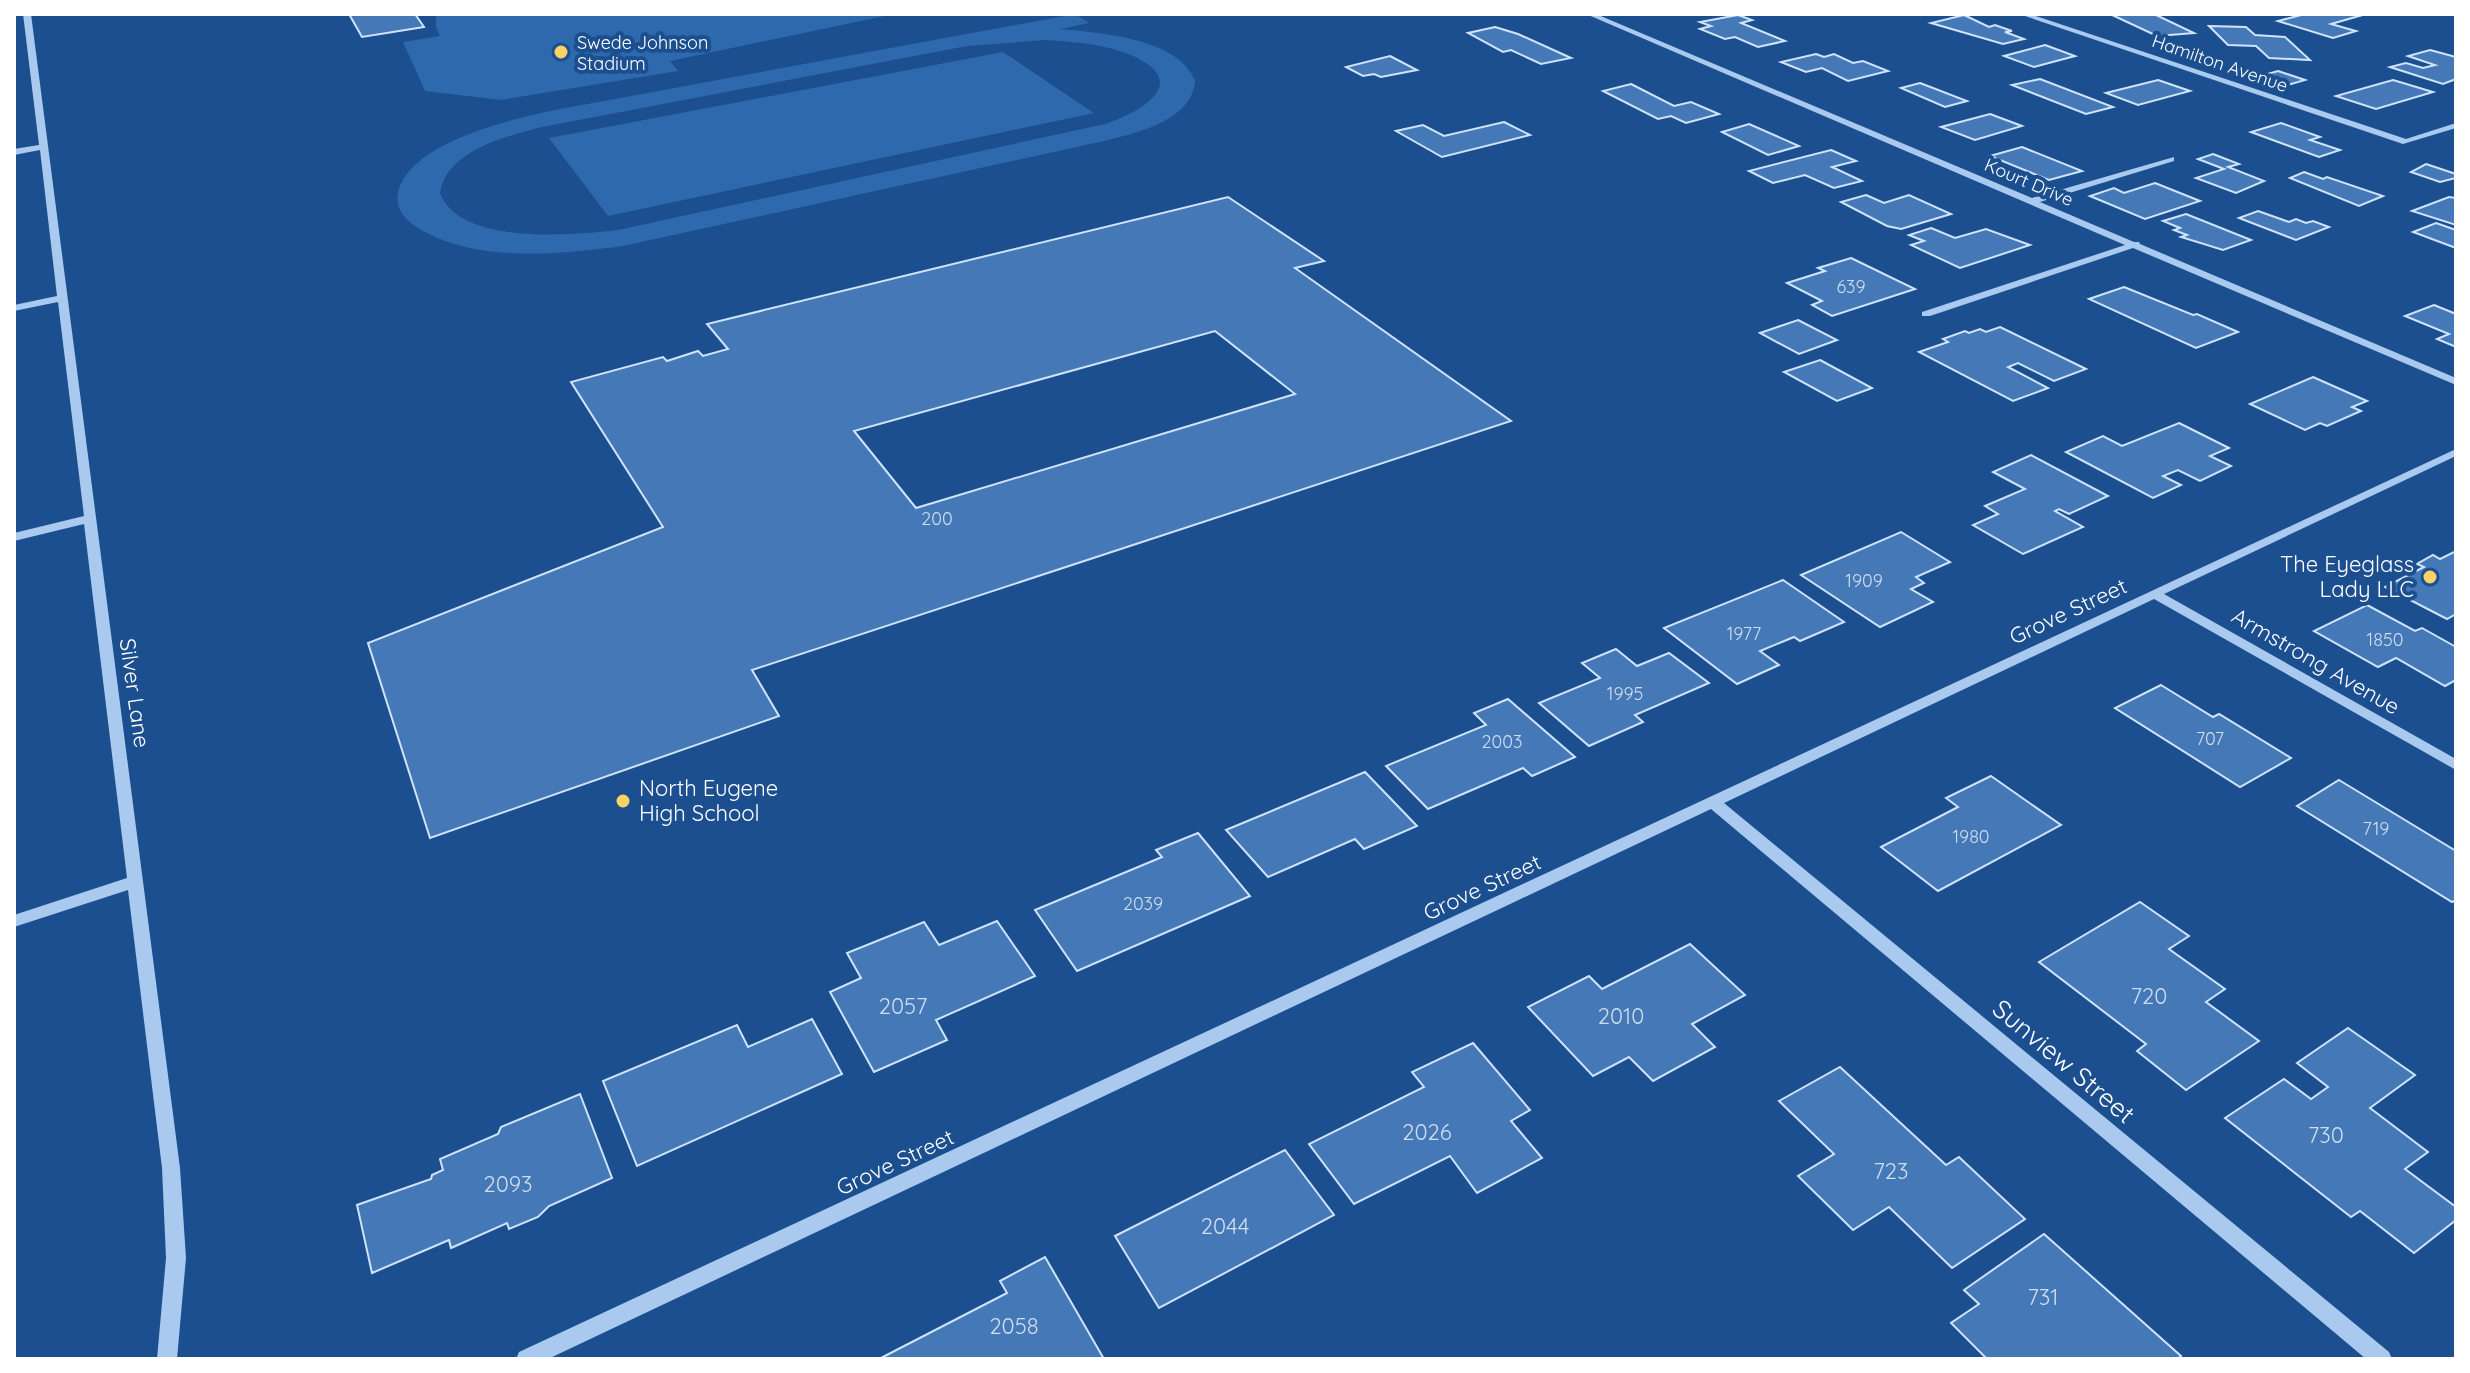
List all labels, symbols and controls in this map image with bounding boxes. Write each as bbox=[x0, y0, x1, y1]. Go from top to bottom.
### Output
street label: Hamilton Avenue bbox=[2149, 29, 2291, 97]
place label: Swede Johnson Stadium bbox=[577, 31, 708, 75]
marker: Swede Johnson Stadium bbox=[552, 43, 570, 61]
street label: Kourt Drive bbox=[1981, 153, 2077, 211]
house number: 639 bbox=[1836, 275, 1866, 298]
house number: 200 bbox=[921, 507, 953, 530]
place label: The Eyeglass Lady LLC bbox=[2280, 550, 2414, 603]
marker: The Eyeglass Lady LLC bbox=[2421, 568, 2439, 586]
house number: 1909 bbox=[1845, 569, 1883, 592]
street label: Grove Street bbox=[2005, 572, 2131, 650]
street label: Armstrong Avenue bbox=[2227, 601, 2405, 721]
house number: 1977 bbox=[1727, 622, 1761, 645]
house number: 1850 bbox=[2367, 628, 2403, 651]
street label: Silver Lane bbox=[113, 636, 157, 750]
house number: 1995 bbox=[1607, 682, 1643, 705]
house number: 707 bbox=[2196, 727, 2224, 750]
house number: 2003 bbox=[1482, 730, 1522, 753]
place label: North Eugene High School bbox=[639, 774, 778, 827]
marker: North Eugene High School bbox=[614, 792, 632, 810]
house number: 719 bbox=[2363, 817, 2389, 840]
house number: 1980 bbox=[1952, 825, 1990, 848]
street label: Grove Street bbox=[1419, 848, 1545, 926]
house number: 2039 bbox=[1123, 892, 1163, 915]
house number: 720 bbox=[2131, 982, 2167, 1010]
house number: 2057 bbox=[879, 992, 927, 1020]
street label: Sunview Street bbox=[1986, 992, 2142, 1130]
house number: 2010 bbox=[1598, 1002, 1644, 1030]
house number: 2026 bbox=[1402, 1118, 1452, 1146]
house number: 730 bbox=[2308, 1121, 2344, 1149]
street label: Grove Street bbox=[832, 1123, 958, 1201]
house number: 723 bbox=[1873, 1157, 1909, 1185]
house number: 2093 bbox=[483, 1170, 533, 1198]
house number: 2044 bbox=[1201, 1212, 1249, 1240]
house number: 731 bbox=[2028, 1283, 2058, 1311]
house number: 2058 bbox=[989, 1312, 1039, 1340]

